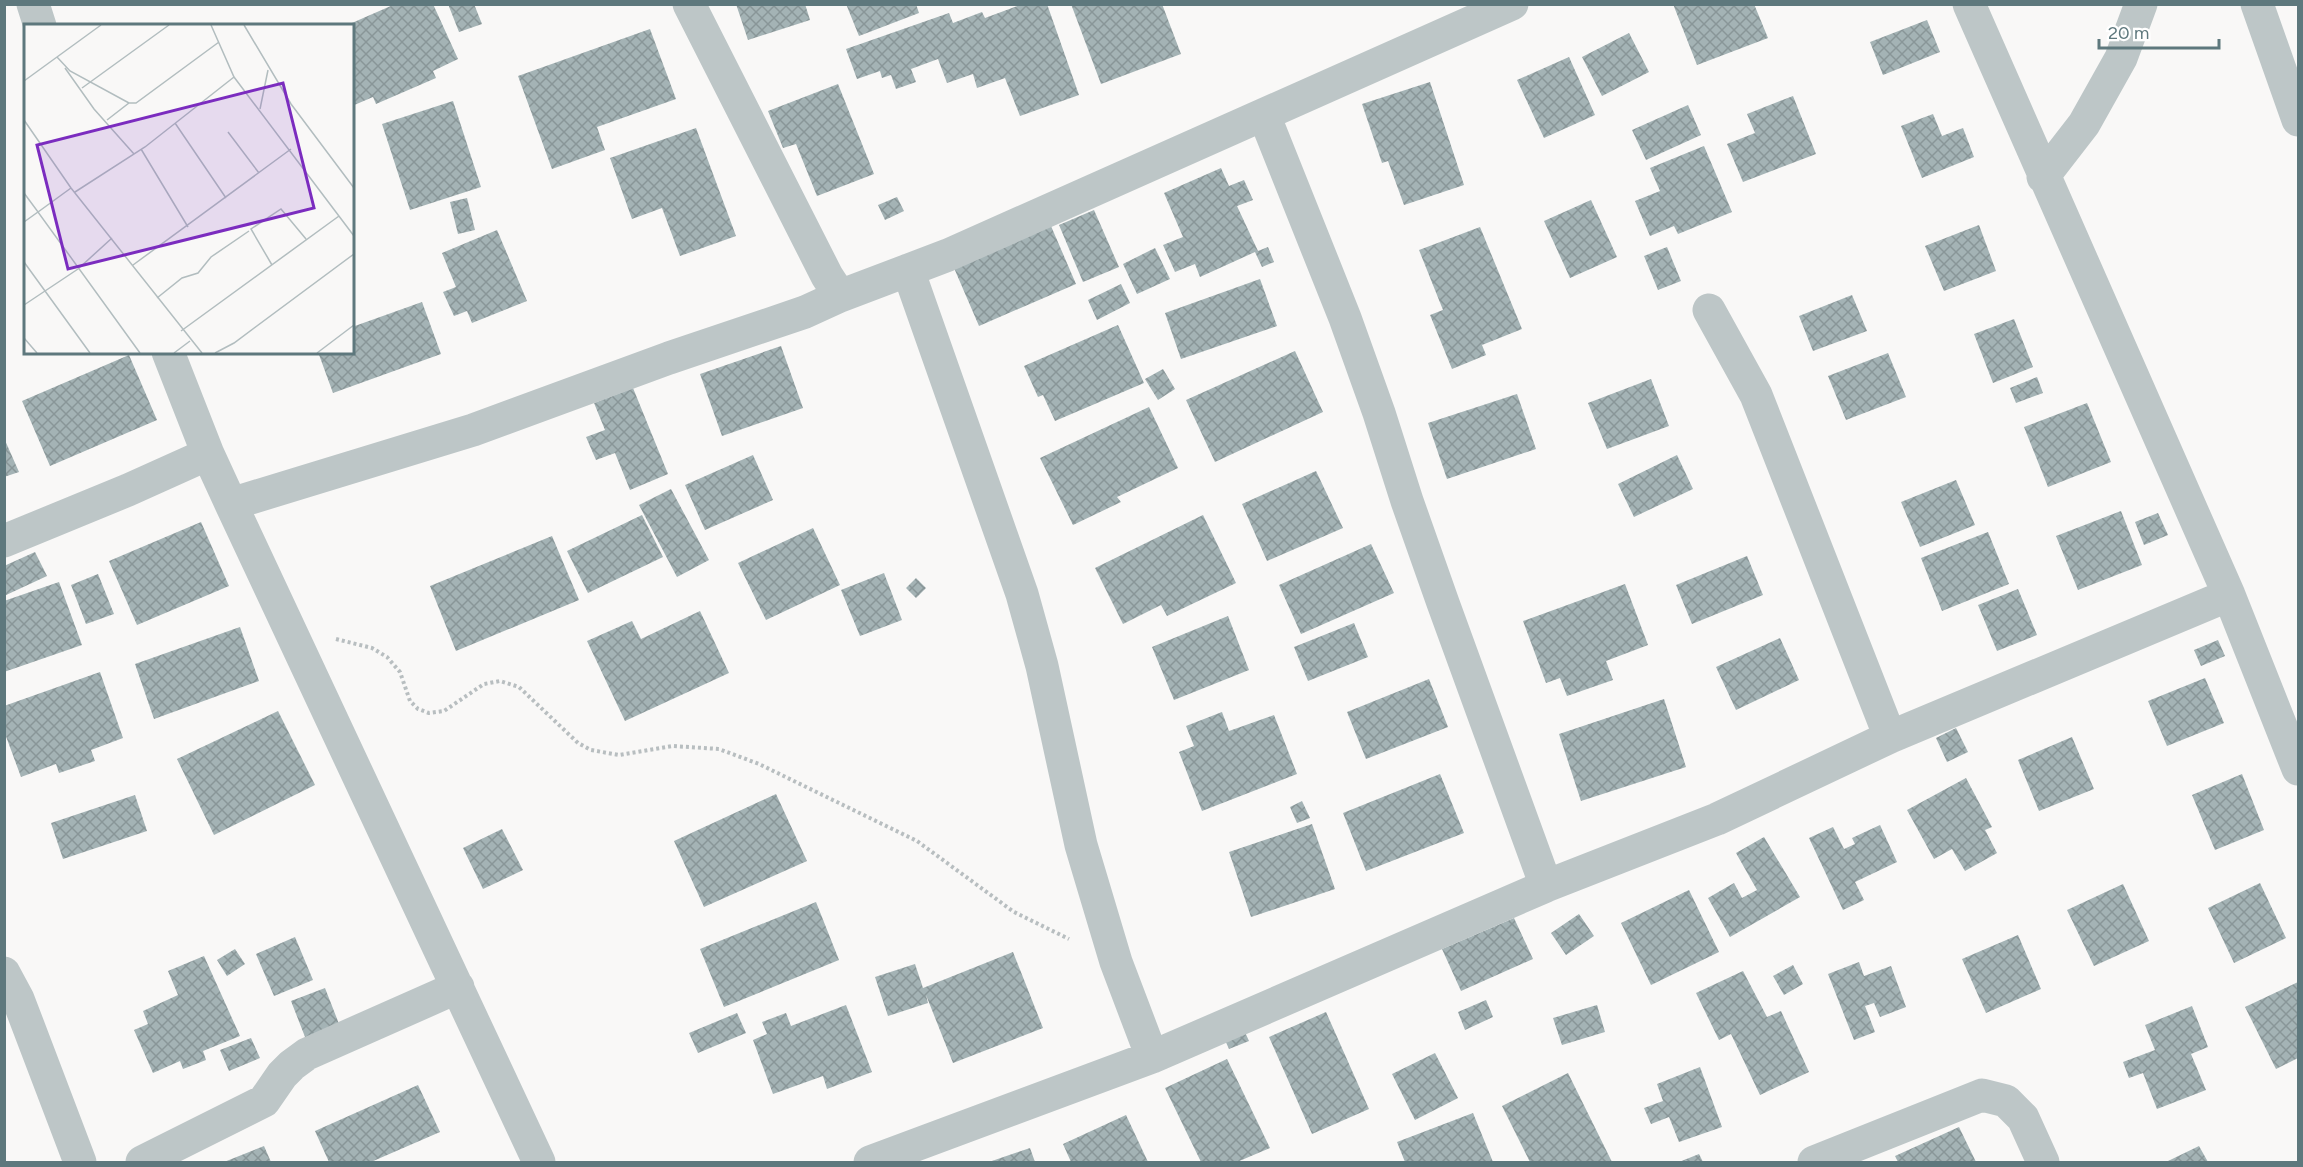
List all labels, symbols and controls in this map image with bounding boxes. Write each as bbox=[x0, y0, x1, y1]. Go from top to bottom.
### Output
scale bar bbox=[2099, 12, 2219, 50]
text: 20 m bbox=[2108, 22, 2149, 44]
inset map bbox=[24, 24, 354, 354]

